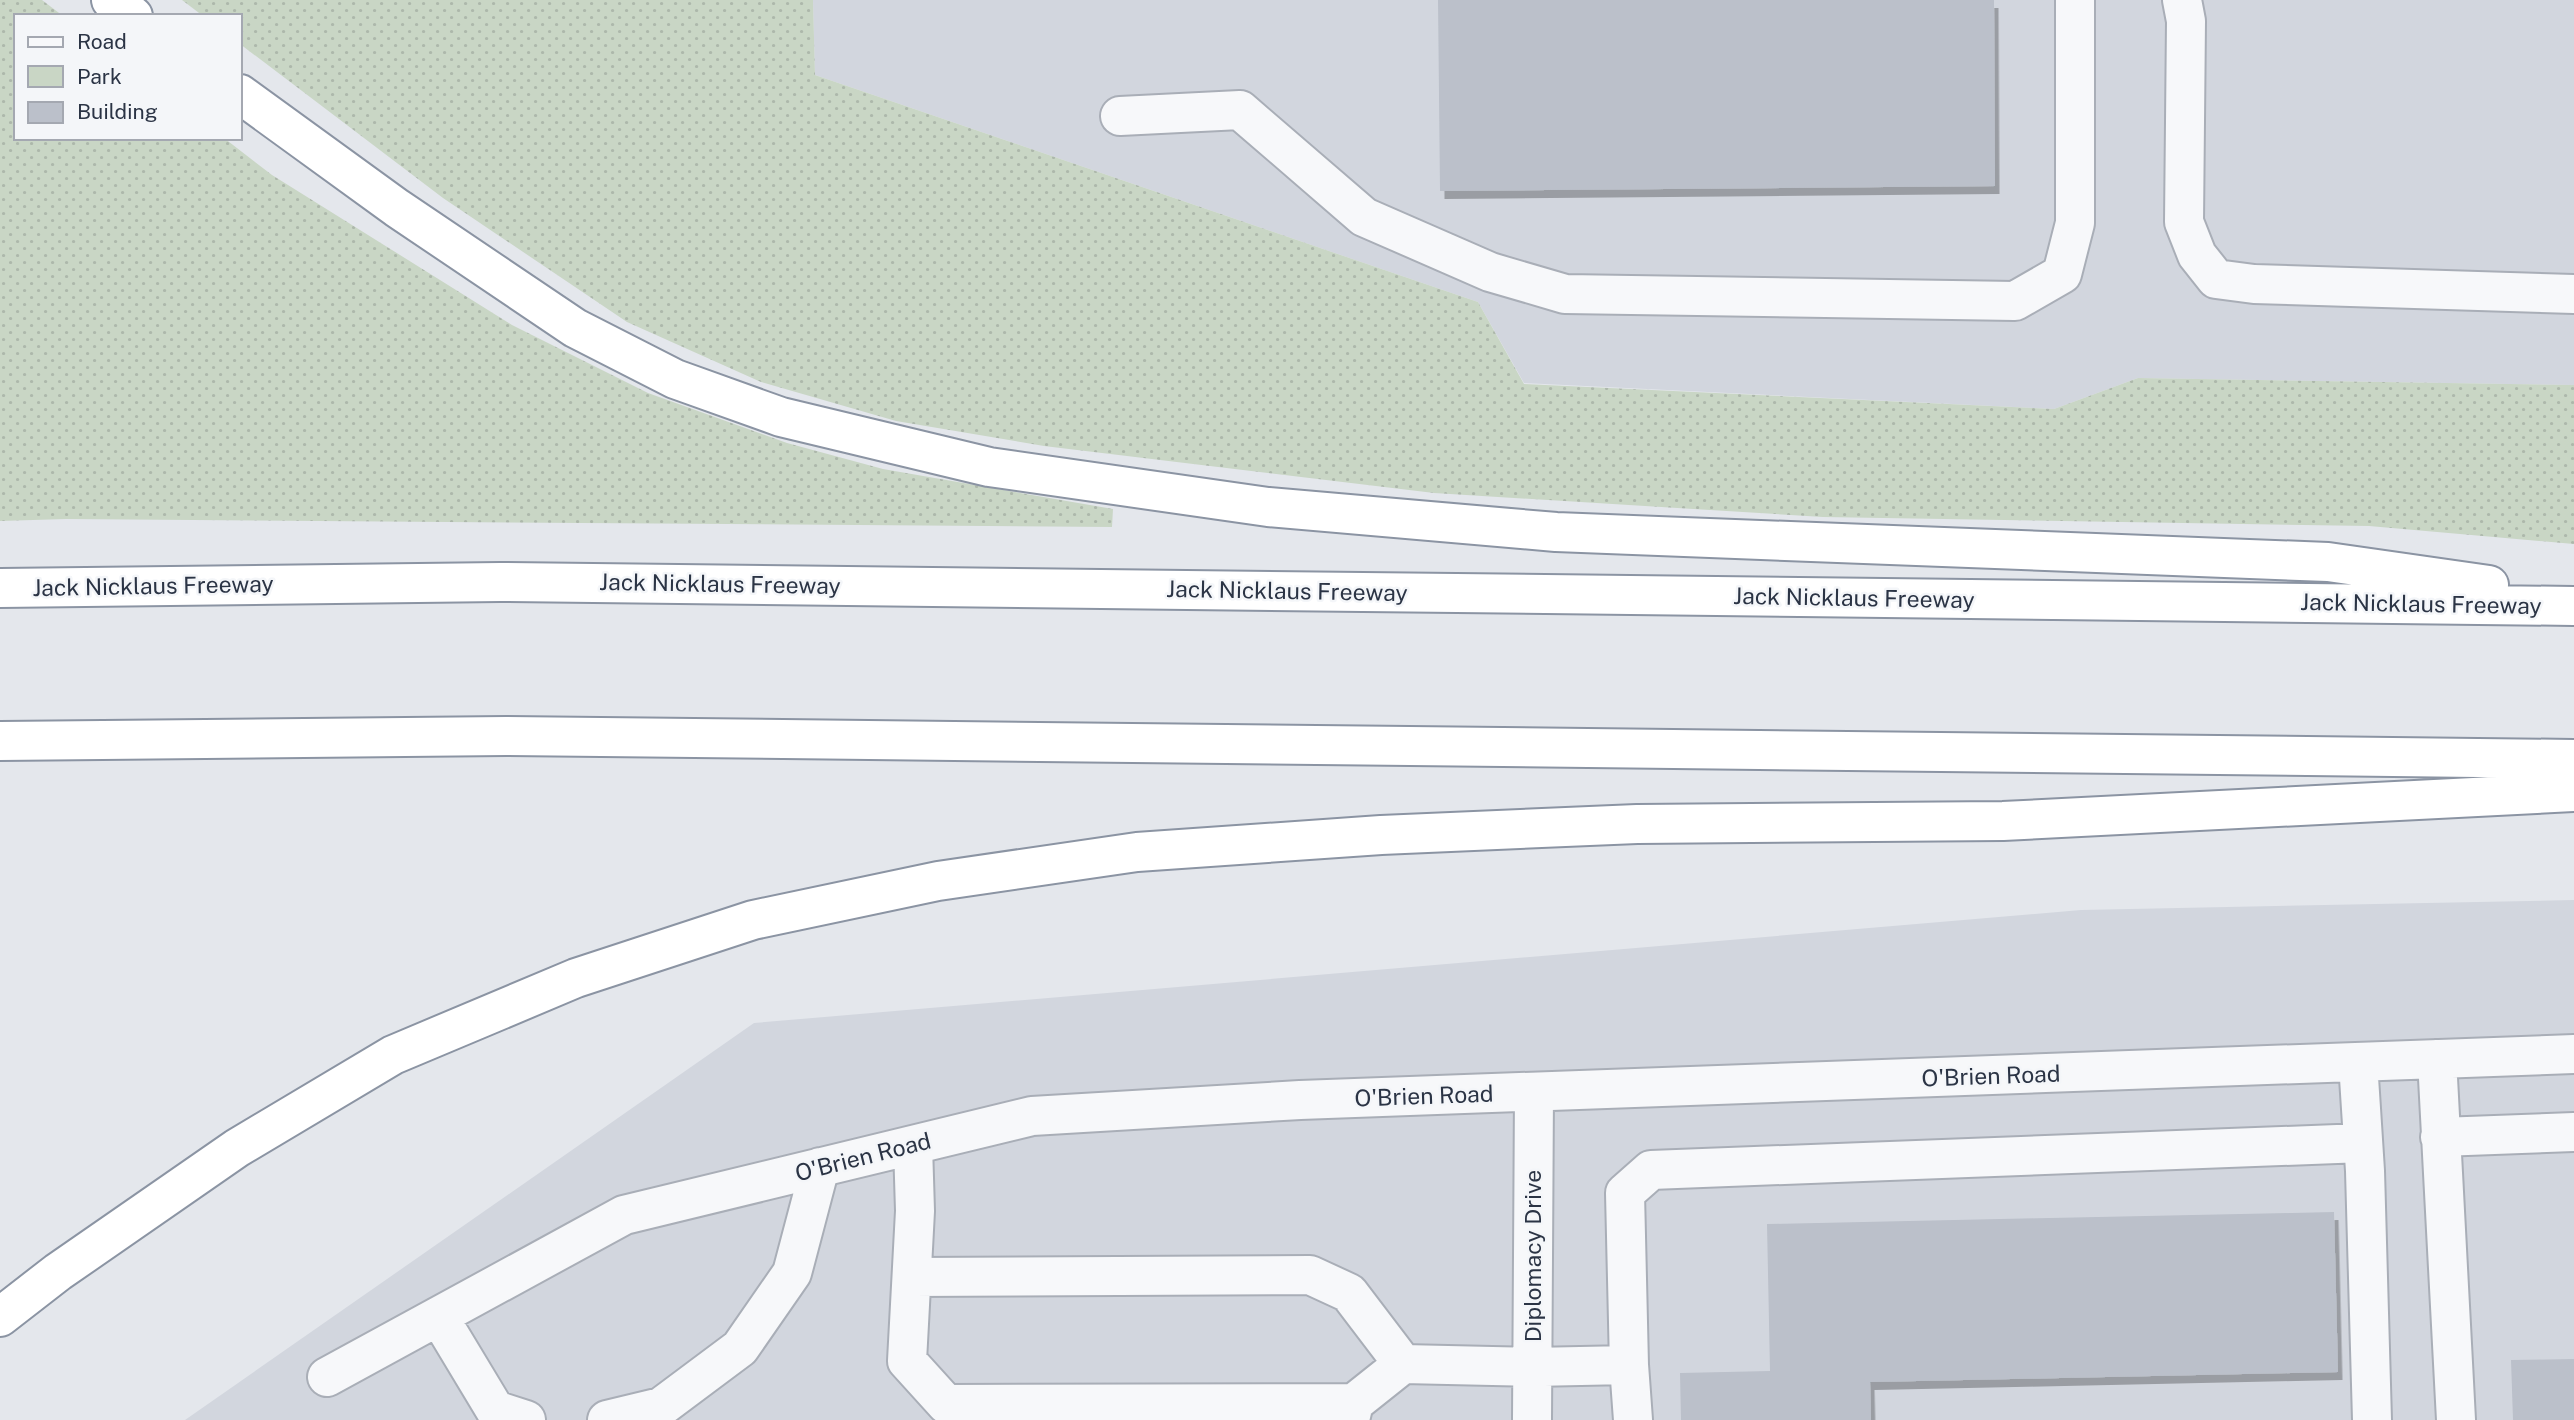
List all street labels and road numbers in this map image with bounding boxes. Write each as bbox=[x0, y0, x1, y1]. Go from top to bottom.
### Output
street label: Jack Nicklaus Freeway bbox=[599, 568, 841, 599]
street label: Jack Nicklaus Freeway bbox=[32, 570, 274, 601]
street label: Jack Nicklaus Freeway bbox=[1166, 575, 1408, 606]
street label: Jack Nicklaus Freeway bbox=[1733, 582, 1975, 613]
street label: Jack Nicklaus Freeway bbox=[2300, 588, 2542, 619]
street label: O'Brien Road bbox=[1921, 1060, 2061, 1091]
street label: O'Brien Road bbox=[1354, 1080, 1494, 1111]
street label: O'Brien Road bbox=[792, 1127, 934, 1186]
street label: Diplomacy Drive bbox=[1519, 1170, 1546, 1342]

